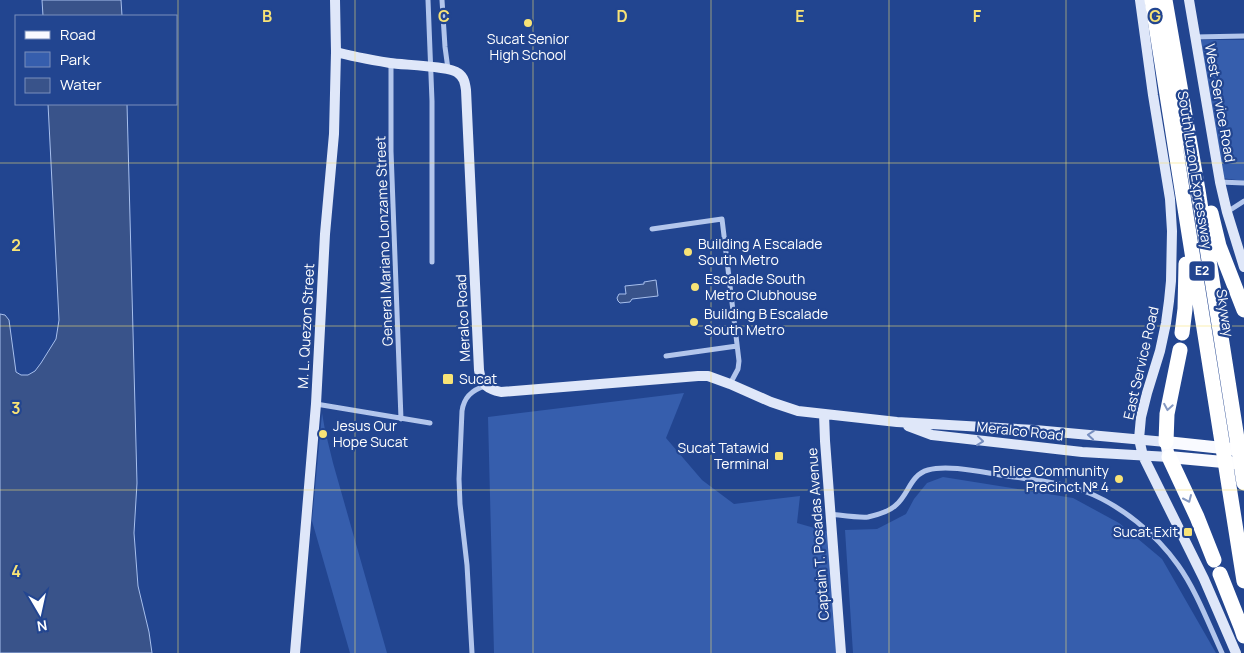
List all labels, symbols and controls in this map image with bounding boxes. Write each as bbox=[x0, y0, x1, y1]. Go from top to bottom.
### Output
text: B bbox=[262, 5, 272, 27]
text: C bbox=[438, 5, 450, 27]
text: D bbox=[616, 5, 628, 27]
text: E bbox=[795, 5, 805, 27]
text: F bbox=[973, 5, 982, 27]
text: G bbox=[1149, 5, 1161, 27]
legend bbox=[15, 15, 178, 105]
marker: Sucat Senior High School bbox=[522, 17, 534, 29]
text: Road bbox=[60, 24, 96, 45]
place label: Sucat Senior High School bbox=[487, 29, 569, 64]
street label: West Service Road bbox=[1201, 42, 1240, 164]
text: Park bbox=[60, 49, 90, 70]
text: Water bbox=[60, 74, 102, 95]
street label: South Luzon Expressway bbox=[1174, 89, 1217, 251]
street label: General Mariano Lonzame Street bbox=[370, 135, 397, 346]
text: 2 bbox=[11, 234, 21, 256]
place label: Building A Escalade South Metro bbox=[698, 234, 822, 269]
marker: Building A Escalade South Metro bbox=[682, 246, 694, 258]
street label: M. L. Quezon Street bbox=[293, 262, 318, 389]
road number: E2 bbox=[1190, 262, 1214, 280]
place label: Escalade South Metro Clubhouse bbox=[705, 269, 817, 304]
street label: Meralco Road bbox=[451, 274, 474, 362]
marker: Escalade South Metro Clubhouse bbox=[689, 281, 701, 293]
street label: Skyway bbox=[1212, 288, 1239, 339]
place label: Building B Escalade South Metro bbox=[704, 304, 828, 339]
street label: East Service Road bbox=[1118, 304, 1163, 421]
marker: Building B Escalade South Metro bbox=[688, 316, 700, 328]
place label: Sucat bbox=[459, 369, 497, 388]
marker: Sucat bbox=[441, 372, 455, 386]
text: 3 bbox=[11, 397, 21, 419]
one-way arrow bbox=[1164, 403, 1174, 412]
place label: Jesus Our Hope Sucat bbox=[333, 416, 409, 451]
street label: Meralco Road bbox=[976, 416, 1065, 445]
marker: Jesus Our Hope Sucat bbox=[317, 428, 329, 440]
one-way arrow bbox=[1087, 430, 1095, 441]
one-way arrow bbox=[977, 435, 985, 446]
place label: Sucat Tatawid Terminal bbox=[678, 438, 769, 473]
street label: Captain T. Posadas Avenue bbox=[802, 447, 833, 621]
marker: Sucat Tatawid Terminal bbox=[773, 450, 785, 462]
place label: Police Community Precinct № 4 bbox=[993, 461, 1110, 496]
marker: Police Community Precinct № 4 bbox=[1113, 473, 1125, 485]
one-way arrow bbox=[1182, 494, 1193, 503]
place label: Sucat Exit bbox=[1113, 522, 1178, 541]
marker: Sucat Exit bbox=[1182, 526, 1194, 538]
text: 4 bbox=[11, 560, 21, 582]
north arrow bbox=[15, 588, 65, 638]
text: N bbox=[36, 616, 49, 637]

